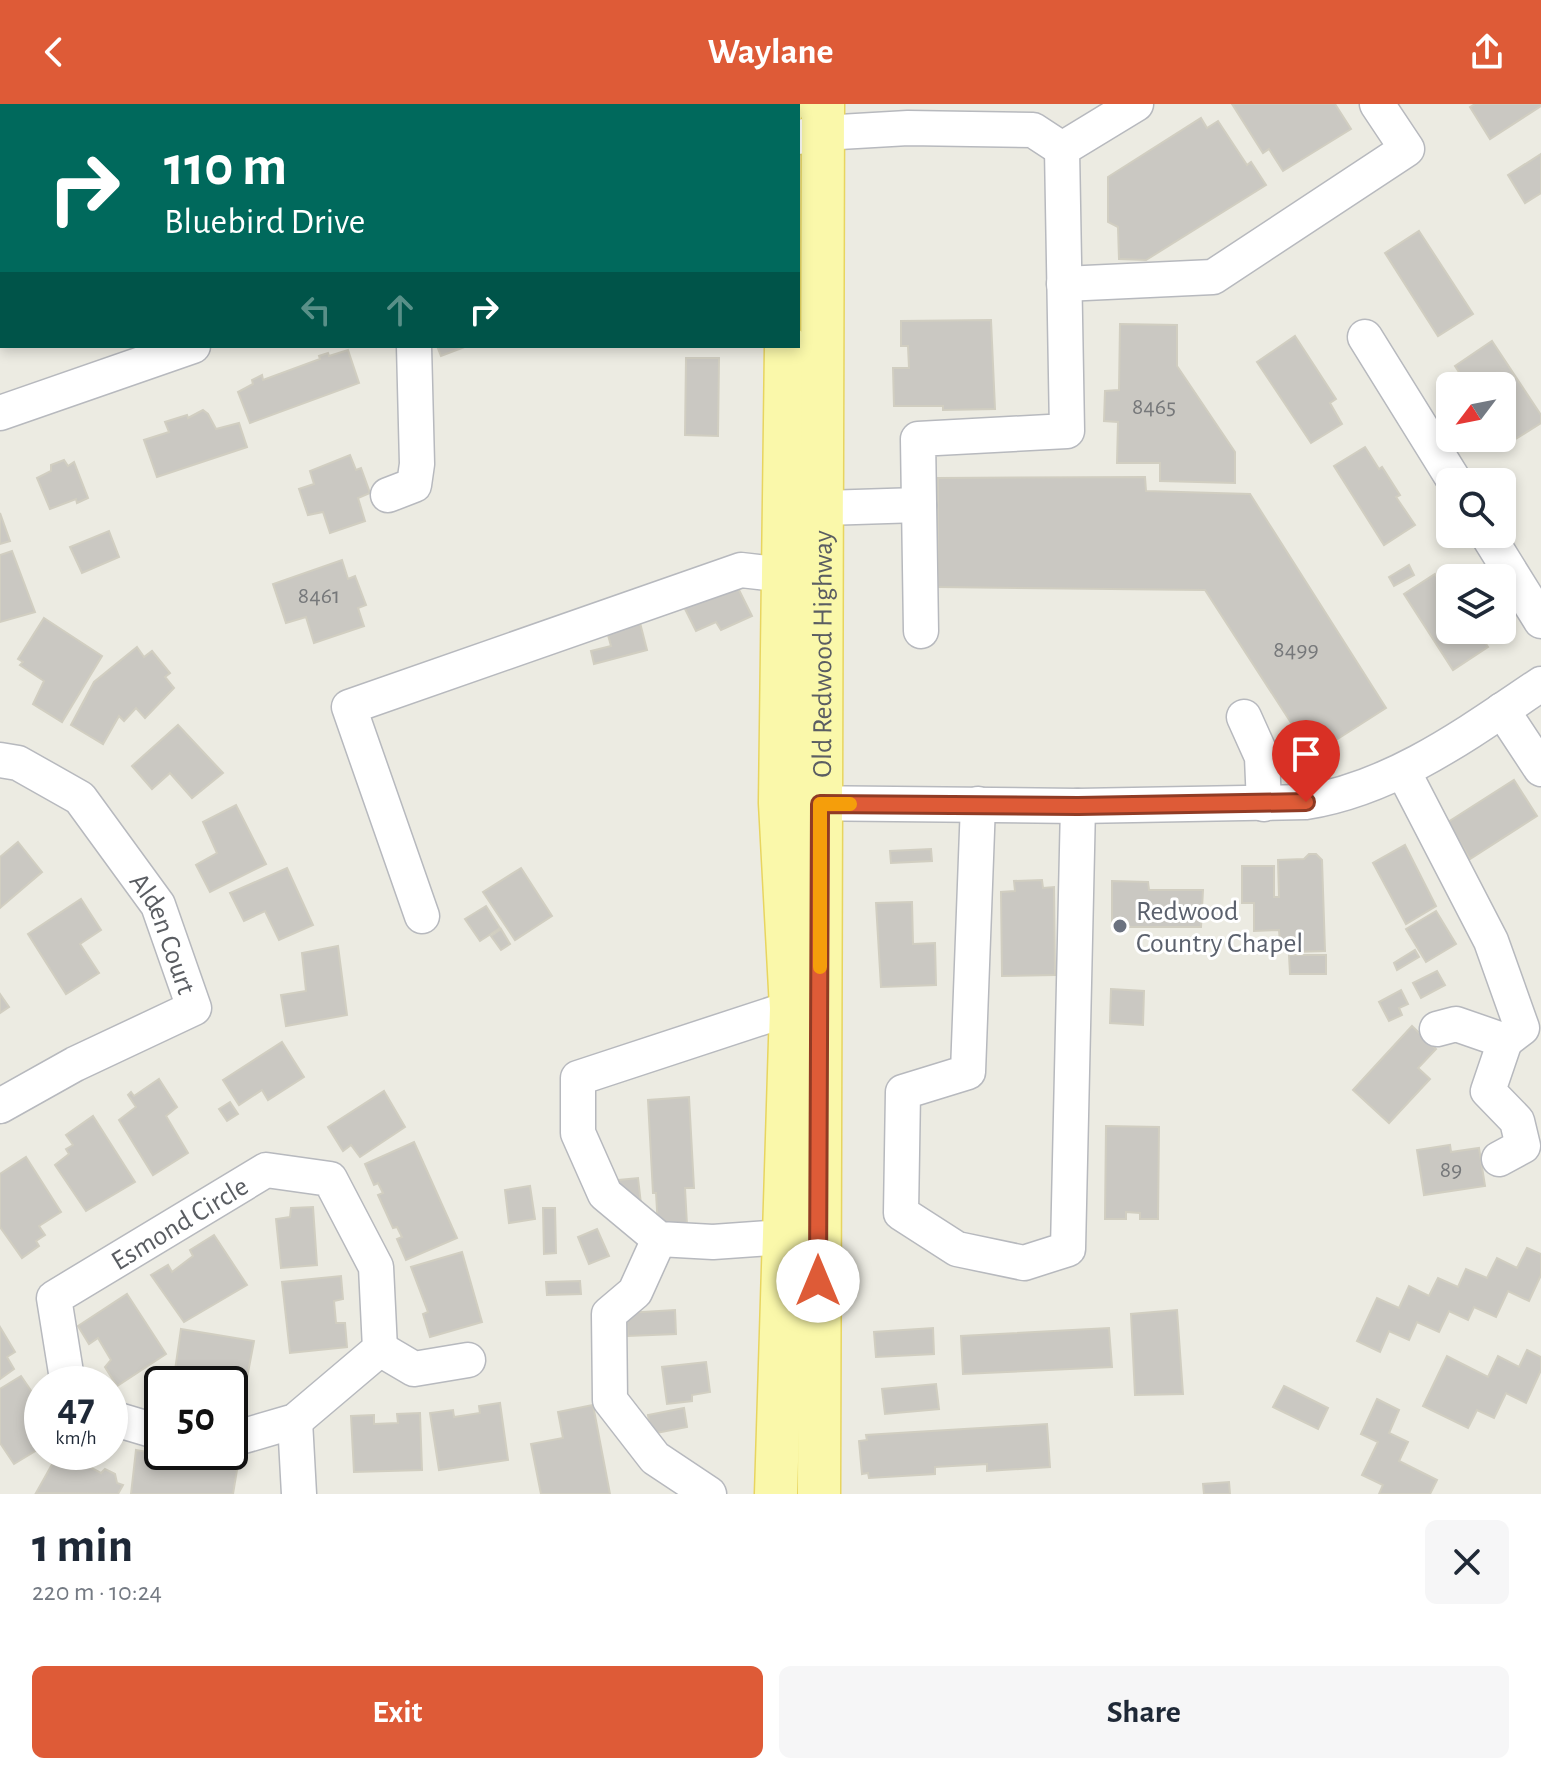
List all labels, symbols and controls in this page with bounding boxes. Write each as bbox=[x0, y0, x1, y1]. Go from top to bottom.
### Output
icon: back bbox=[32, 30, 76, 74]
icon: share bbox=[1465, 30, 1509, 74]
text: Waylane bbox=[707, 34, 834, 70]
icon: right bbox=[32, 136, 136, 240]
text: 110 m bbox=[164, 139, 287, 195]
text: Bluebird Drive bbox=[164, 204, 365, 240]
icon: left bbox=[294, 288, 338, 332]
icon: ahead bbox=[378, 288, 422, 332]
icon: right bbox=[462, 288, 506, 332]
north arrow bbox=[1436, 372, 1516, 452]
map controls bbox=[1436, 372, 1516, 644]
house number: 8465 bbox=[1132, 395, 1176, 419]
button: search bbox=[1436, 468, 1516, 548]
street label: Old Redwood Highway bbox=[809, 530, 838, 778]
button: layers bbox=[1436, 564, 1516, 644]
house number: 8461 bbox=[298, 584, 340, 608]
house number: 8499 bbox=[1273, 638, 1319, 662]
pin bbox=[1272, 720, 1340, 802]
icon: arrive bbox=[1284, 732, 1328, 776]
street label: Alden Court bbox=[124, 868, 200, 998]
place label: Redwood Country Chapel bbox=[1136, 898, 1303, 958]
marker: Redwood Country Chapel bbox=[1111, 917, 1129, 935]
house number: 89 bbox=[1440, 1158, 1462, 1182]
street label: Esmond Circle bbox=[107, 1172, 253, 1276]
position arrow bbox=[776, 1239, 860, 1323]
speed limit sign: 50 bbox=[144, 1366, 248, 1470]
text: 47 bbox=[57, 1388, 95, 1428]
text: km/h bbox=[55, 1428, 97, 1448]
button: close bbox=[1425, 1520, 1509, 1604]
text: 1 min bbox=[32, 1523, 133, 1571]
text: 220 m · 10:24 bbox=[32, 1579, 162, 1605]
button: Exit bbox=[32, 1666, 763, 1758]
button: Share bbox=[779, 1666, 1509, 1758]

